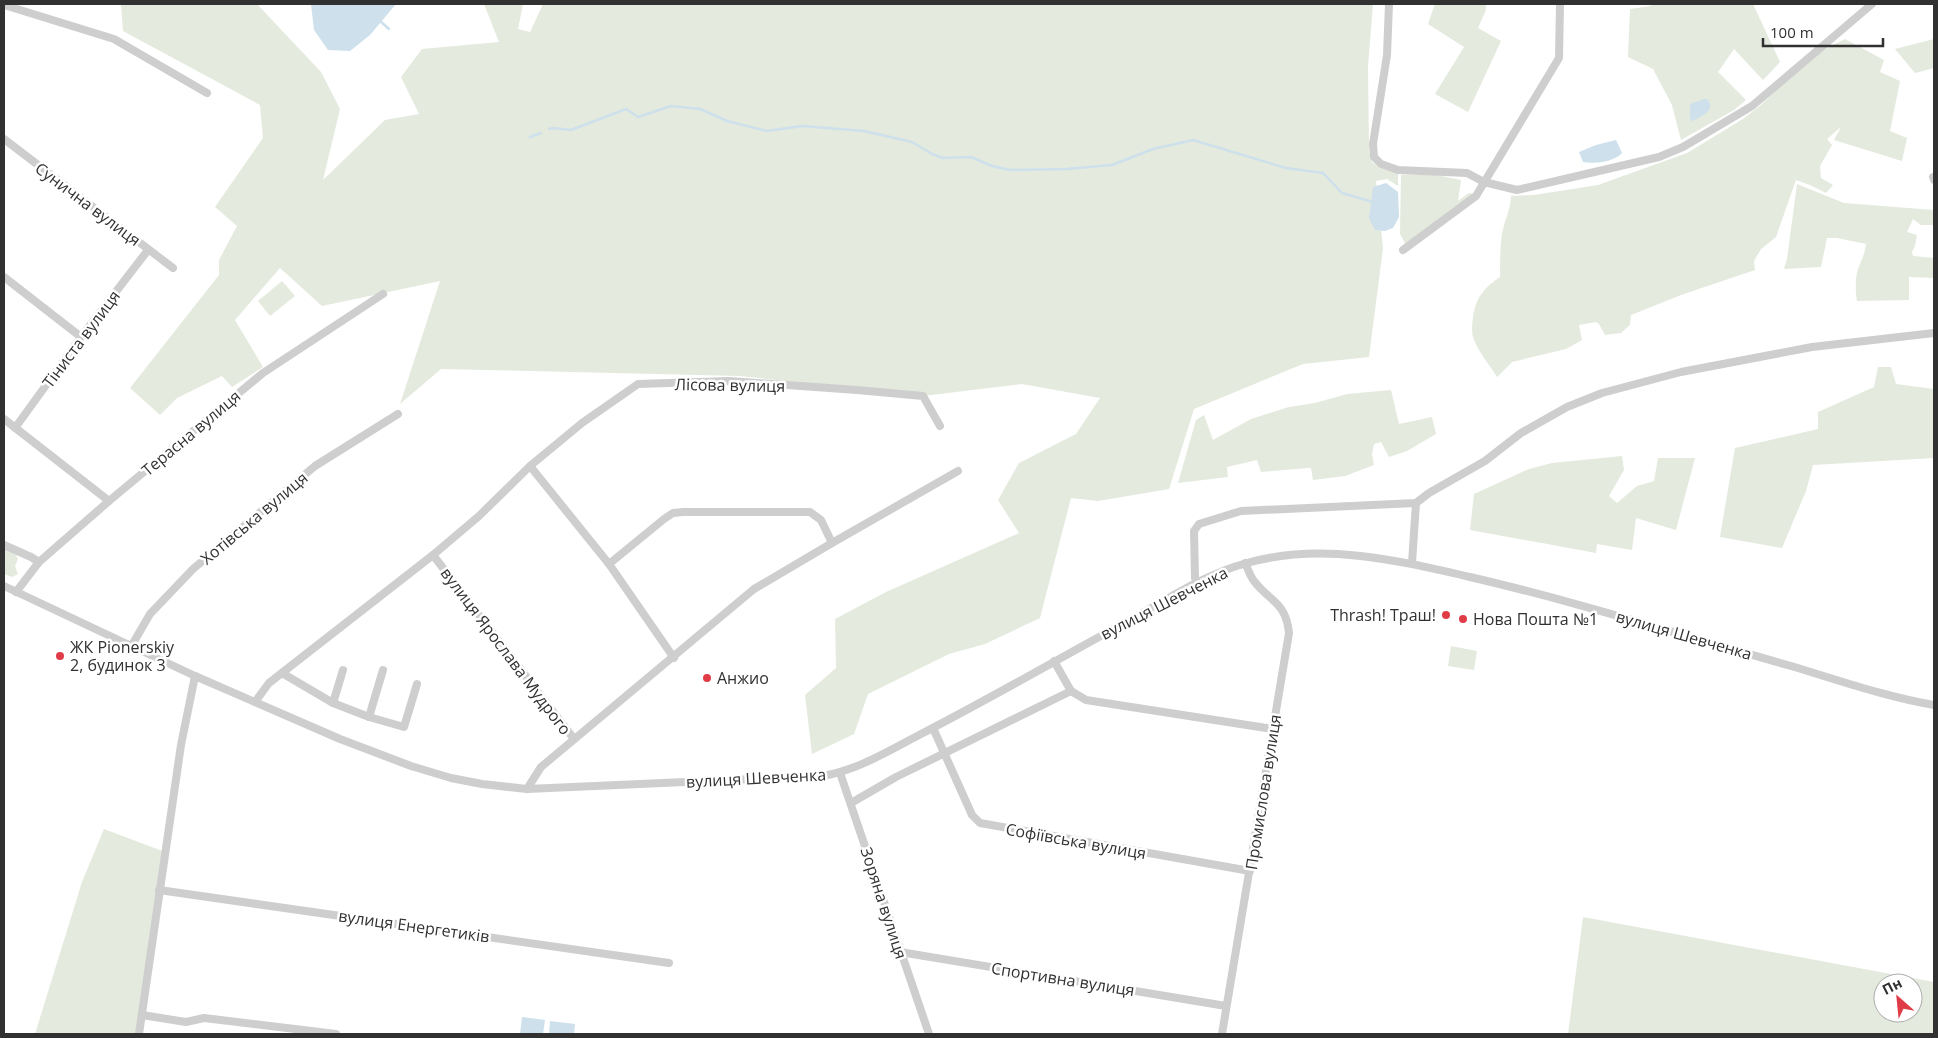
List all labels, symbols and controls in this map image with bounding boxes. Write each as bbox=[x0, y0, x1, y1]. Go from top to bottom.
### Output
scale bar bbox=[1763, 15, 1883, 47]
text: 100 m bbox=[1770, 22, 1814, 42]
street label: Сунична вулиця bbox=[31, 157, 145, 251]
street label: Тіниста вулиця bbox=[37, 286, 125, 392]
street label: Лісова вулиця bbox=[675, 373, 785, 397]
street label: Терасна вулиця bbox=[137, 385, 245, 481]
street label: Хотівська вулиця bbox=[196, 467, 312, 569]
street label: вулиця Шевченка bbox=[1097, 561, 1231, 645]
street label: вулиця Ярослава Мудрого bbox=[436, 563, 576, 739]
place label: Thrash! Траш! bbox=[1330, 604, 1436, 626]
street label: вулиця Шевченка bbox=[1614, 605, 1754, 665]
place label: Нова Пошта №1 bbox=[1473, 608, 1598, 630]
marker: Thrash! Траш! bbox=[1440, 609, 1452, 621]
marker: Нова Пошта №1 bbox=[1457, 613, 1469, 625]
place label: ЖК Pionerskiy 2, будинок 3 bbox=[70, 636, 175, 676]
marker: ЖК Pionerskiy 2, будинок 3 bbox=[54, 650, 66, 662]
place label: Анжио bbox=[717, 667, 769, 689]
marker: Анжио bbox=[701, 672, 713, 684]
street label: Промислова вулиця bbox=[1240, 713, 1286, 871]
street label: вулиця Шевченка bbox=[685, 763, 827, 793]
street label: Софіївська вулиця bbox=[1004, 818, 1148, 864]
street label: Зоряна вулиця bbox=[856, 844, 912, 962]
street label: вулиця Енергетиків bbox=[337, 904, 491, 948]
street label: Спортивна вулиця bbox=[990, 957, 1136, 1001]
north arrow bbox=[1873, 973, 1923, 1023]
text: Пн bbox=[1879, 973, 1905, 999]

